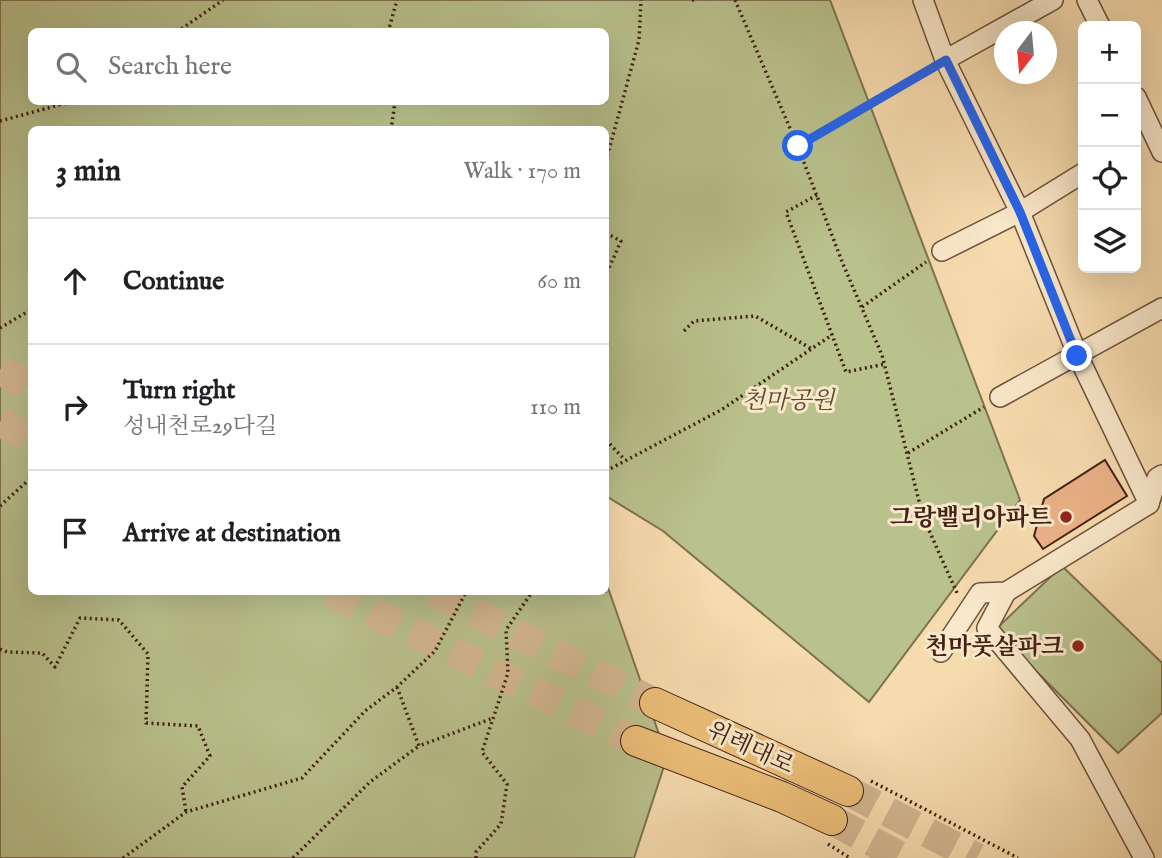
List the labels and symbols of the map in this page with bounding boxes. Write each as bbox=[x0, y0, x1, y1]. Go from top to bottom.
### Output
north arrow bbox=[994, 21, 1057, 84]
route start bbox=[782, 130, 813, 161]
route end bbox=[1061, 340, 1092, 371]
park label: 천마공원 bbox=[742, 386, 836, 417]
place label: 그랑밸리아파트 bbox=[890, 503, 1052, 534]
marker: 그랑밸리아파트 bbox=[1058, 509, 1074, 525]
place label: 천마풋살파크 bbox=[925, 632, 1064, 663]
marker: 천마풋살파크 bbox=[1070, 638, 1086, 654]
street label: 위례대로 bbox=[702, 715, 799, 782]

